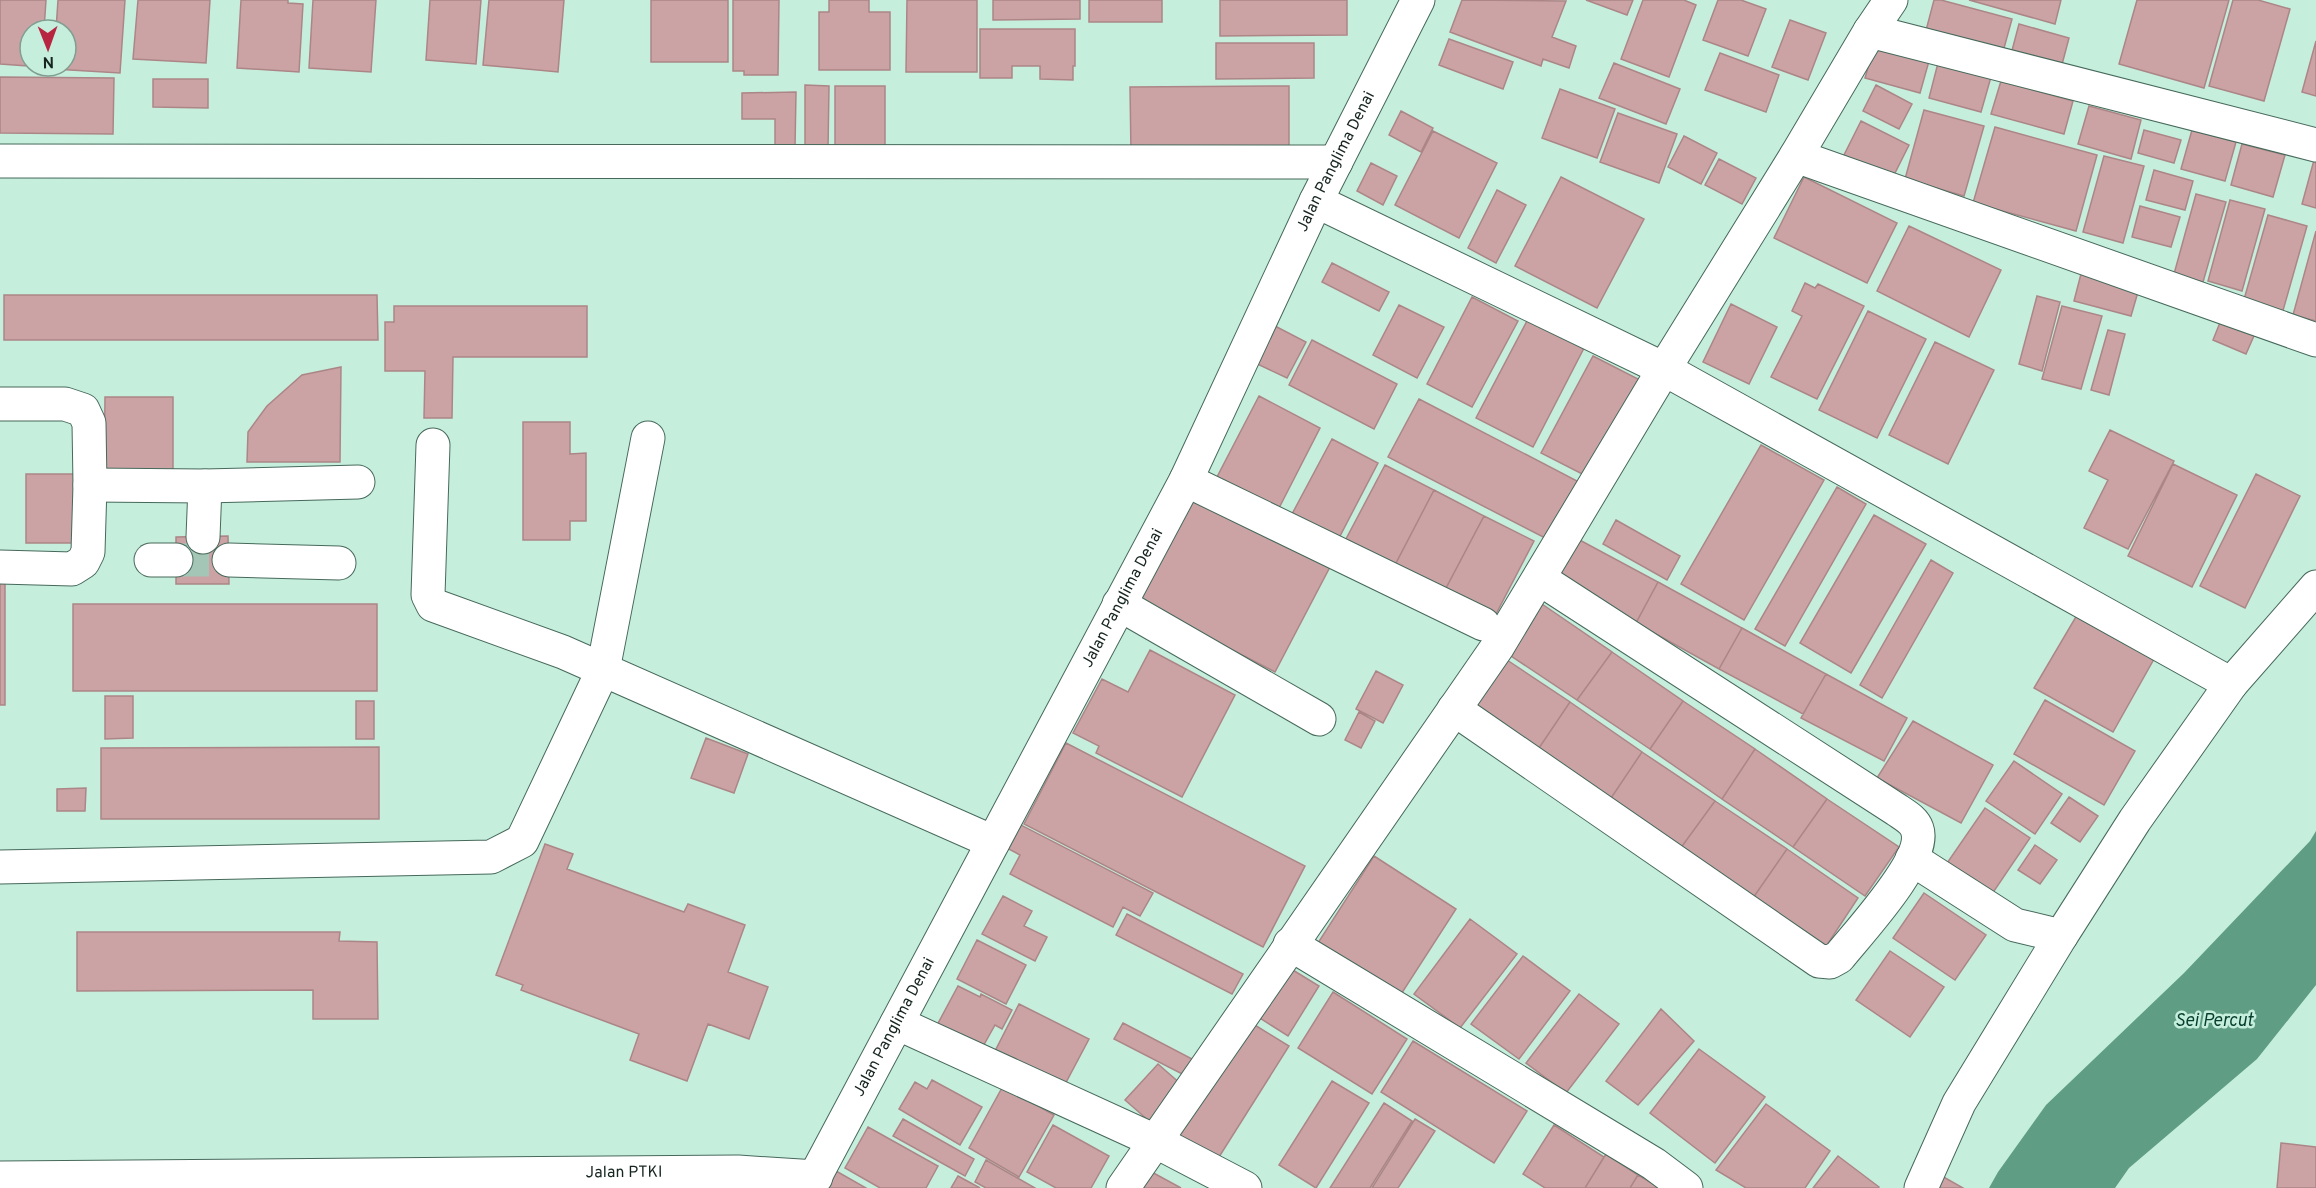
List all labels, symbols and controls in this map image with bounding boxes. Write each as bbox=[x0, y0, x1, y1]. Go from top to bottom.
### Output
north arrow bbox=[18, 18, 78, 78]
text: N bbox=[42, 51, 54, 71]
street label: Jalan Panglima Denai bbox=[1293, 88, 1380, 235]
street label: Jalan Panglima Denai bbox=[1078, 525, 1168, 671]
street label: Jalan Panglima Denai bbox=[849, 954, 940, 1100]
water label: Sei Percut bbox=[2175, 1010, 2255, 1033]
street label: Jalan PTKI bbox=[585, 1163, 663, 1183]

